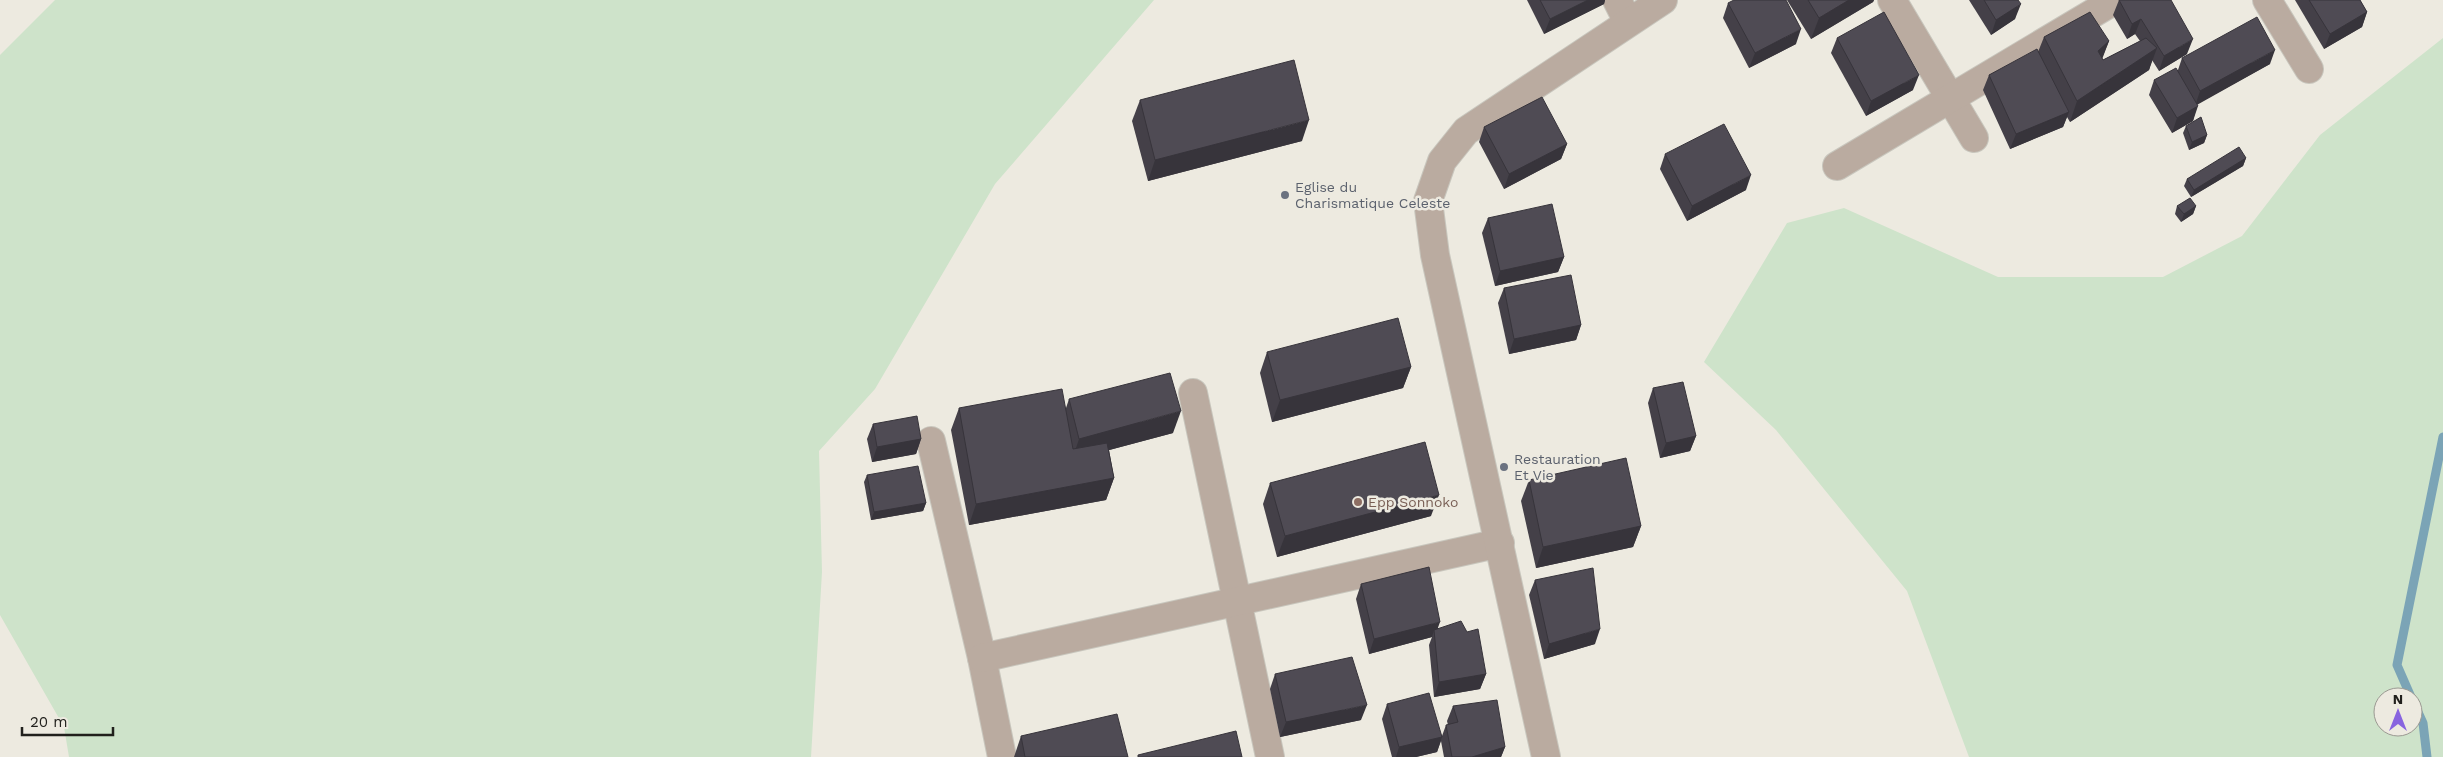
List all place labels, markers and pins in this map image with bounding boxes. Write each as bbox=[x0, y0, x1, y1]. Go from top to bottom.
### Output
place label: Eglise du Charismatique Celeste bbox=[1295, 179, 1450, 211]
marker: Eglise du Charismatique Celeste bbox=[1279, 189, 1291, 201]
place label: Restauration Et Vie bbox=[1514, 451, 1601, 483]
marker: Restauration Et Vie bbox=[1498, 461, 1510, 473]
place label: Epp Sonnoko bbox=[1368, 494, 1458, 510]
marker: Epp Sonnoko bbox=[1352, 496, 1364, 508]

